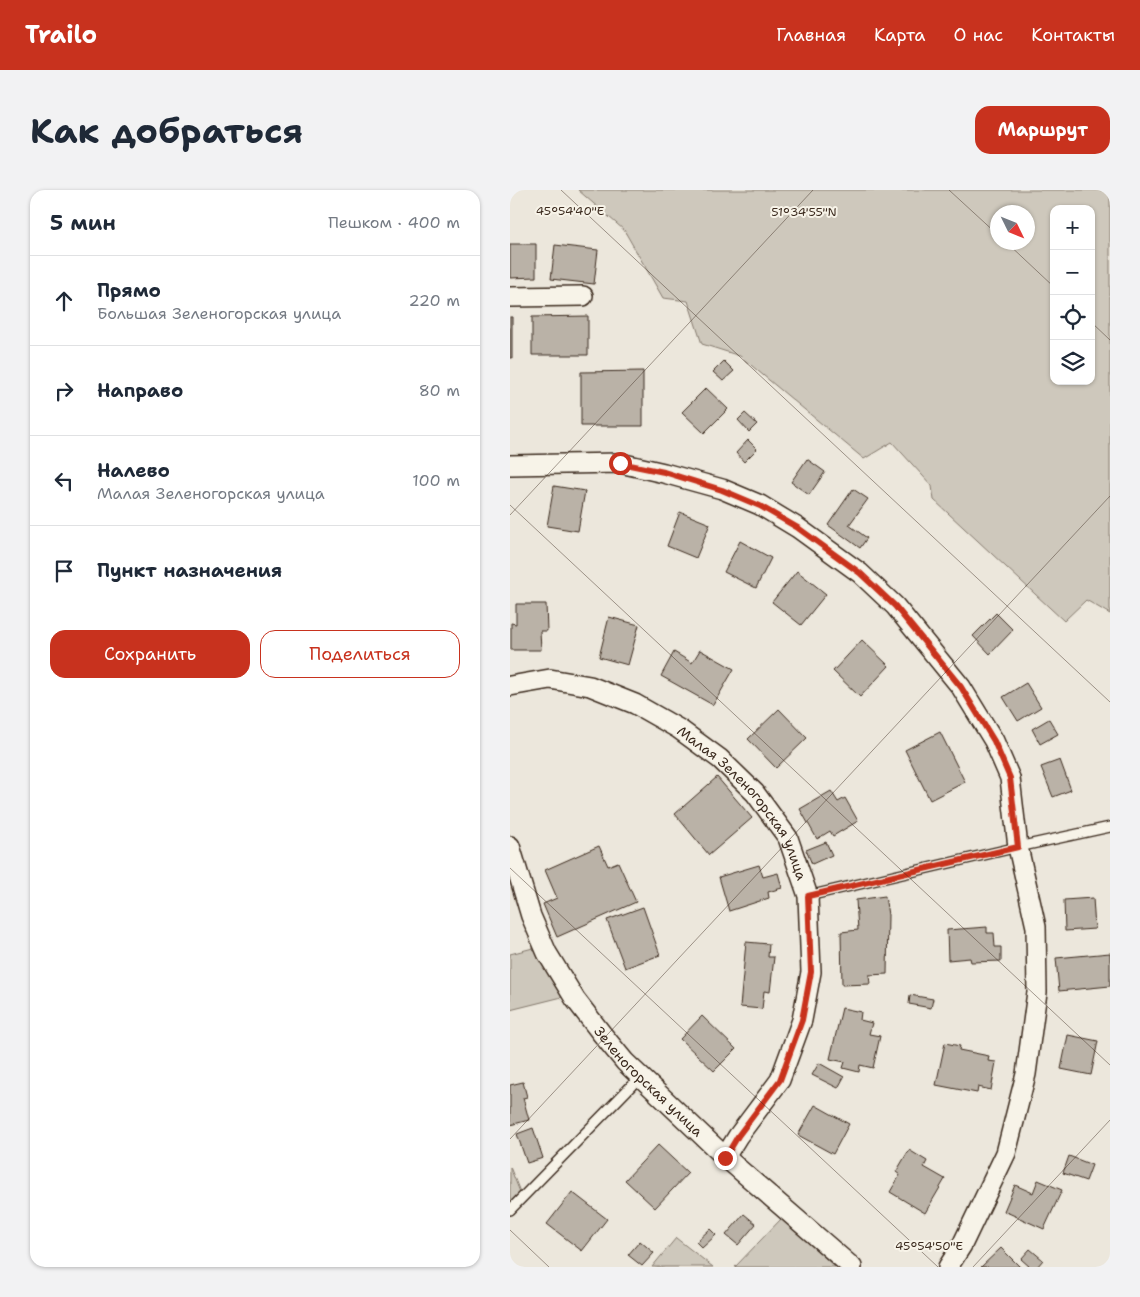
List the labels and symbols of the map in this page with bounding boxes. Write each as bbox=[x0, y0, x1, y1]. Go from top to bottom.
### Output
text: 45°54'40"E bbox=[536, 203, 604, 219]
text: 51°34'55"N bbox=[771, 204, 837, 220]
north arrow bbox=[990, 205, 1035, 250]
route start bbox=[609, 452, 632, 475]
street label: Малая Зеленогорская улица bbox=[674, 722, 811, 883]
street label: Зеленогорская улица bbox=[590, 1023, 707, 1141]
route end bbox=[714, 1147, 737, 1170]
text: 45°54'50"E bbox=[895, 1238, 963, 1254]

